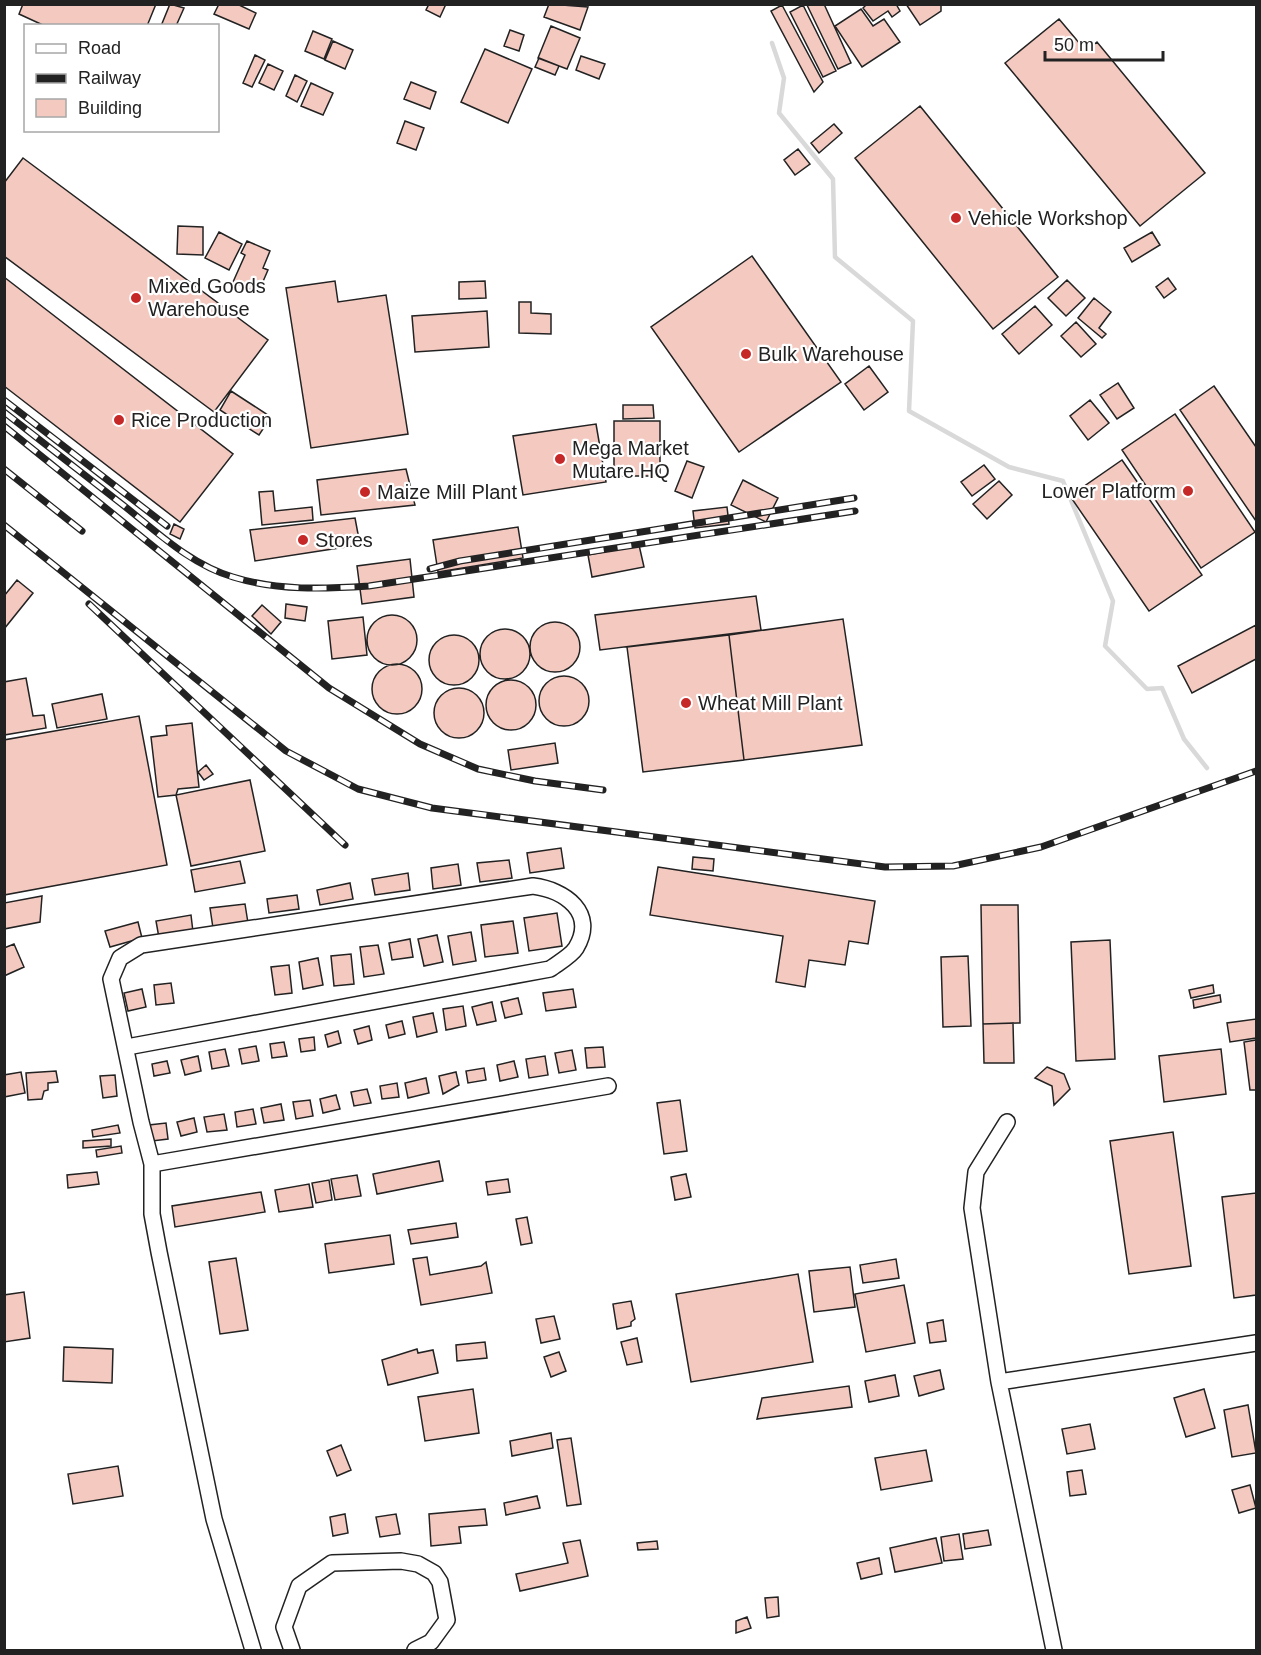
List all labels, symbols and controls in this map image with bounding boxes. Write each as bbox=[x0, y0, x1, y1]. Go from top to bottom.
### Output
legend bbox=[24, 24, 219, 132]
scale bar bbox=[1045, 24, 1164, 62]
text: 50 m bbox=[1054, 35, 1094, 55]
text: Road bbox=[78, 38, 121, 58]
text: Railway bbox=[78, 68, 141, 88]
text: Building bbox=[78, 98, 142, 118]
place label: Vehicle Workshop bbox=[968, 207, 1128, 229]
marker: Vehicle Workshop bbox=[949, 211, 963, 225]
place label: Mixed Goods Warehouse bbox=[148, 275, 266, 320]
marker: Mixed Goods Warehouse bbox=[129, 291, 143, 305]
place label: Bulk Warehouse bbox=[758, 343, 904, 365]
marker: Bulk Warehouse bbox=[739, 347, 753, 361]
place label: Rice Production bbox=[131, 409, 272, 431]
marker: Rice Production bbox=[112, 413, 126, 427]
place label: Mega Market Mutare HQ bbox=[572, 437, 689, 482]
marker: Mega Market Mutare HQ bbox=[553, 452, 567, 466]
place label: Lower Platform bbox=[1042, 480, 1176, 502]
place label: Maize Mill Plant bbox=[377, 481, 517, 503]
marker: Lower Platform bbox=[1181, 484, 1195, 498]
marker: Maize Mill Plant bbox=[358, 485, 372, 499]
place label: Stores bbox=[315, 529, 373, 551]
marker: Stores bbox=[296, 533, 310, 547]
place label: Wheat Mill Plant bbox=[698, 692, 843, 714]
marker: Wheat Mill Plant bbox=[679, 696, 693, 710]

